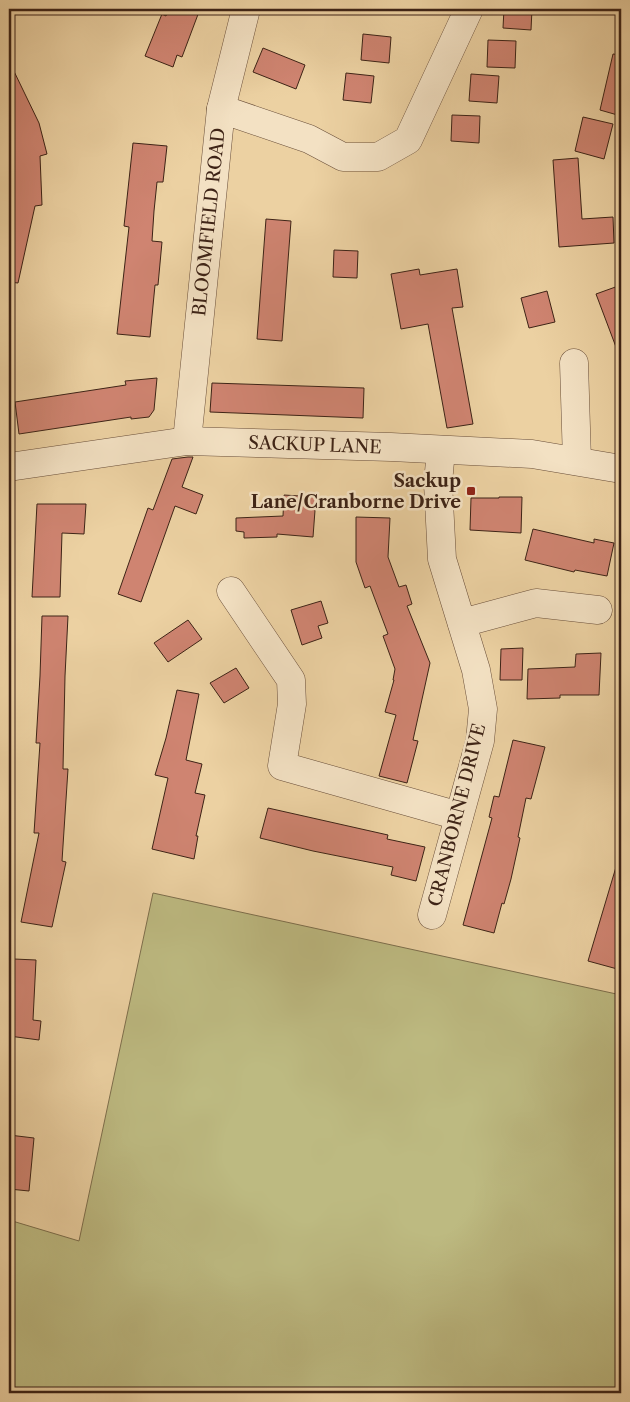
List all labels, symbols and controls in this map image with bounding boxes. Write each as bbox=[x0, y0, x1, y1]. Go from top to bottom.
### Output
street label: BLOOMFIELD ROAD bbox=[188, 127, 230, 317]
street label: SACKUP LANE bbox=[248, 432, 382, 458]
place label: Sackup Lane/Cranborne Drive bbox=[251, 470, 461, 513]
marker: Sackup Lane/Cranborne Drive bbox=[465, 485, 477, 497]
street label: CRANBORNE DRIVE bbox=[424, 721, 490, 909]

